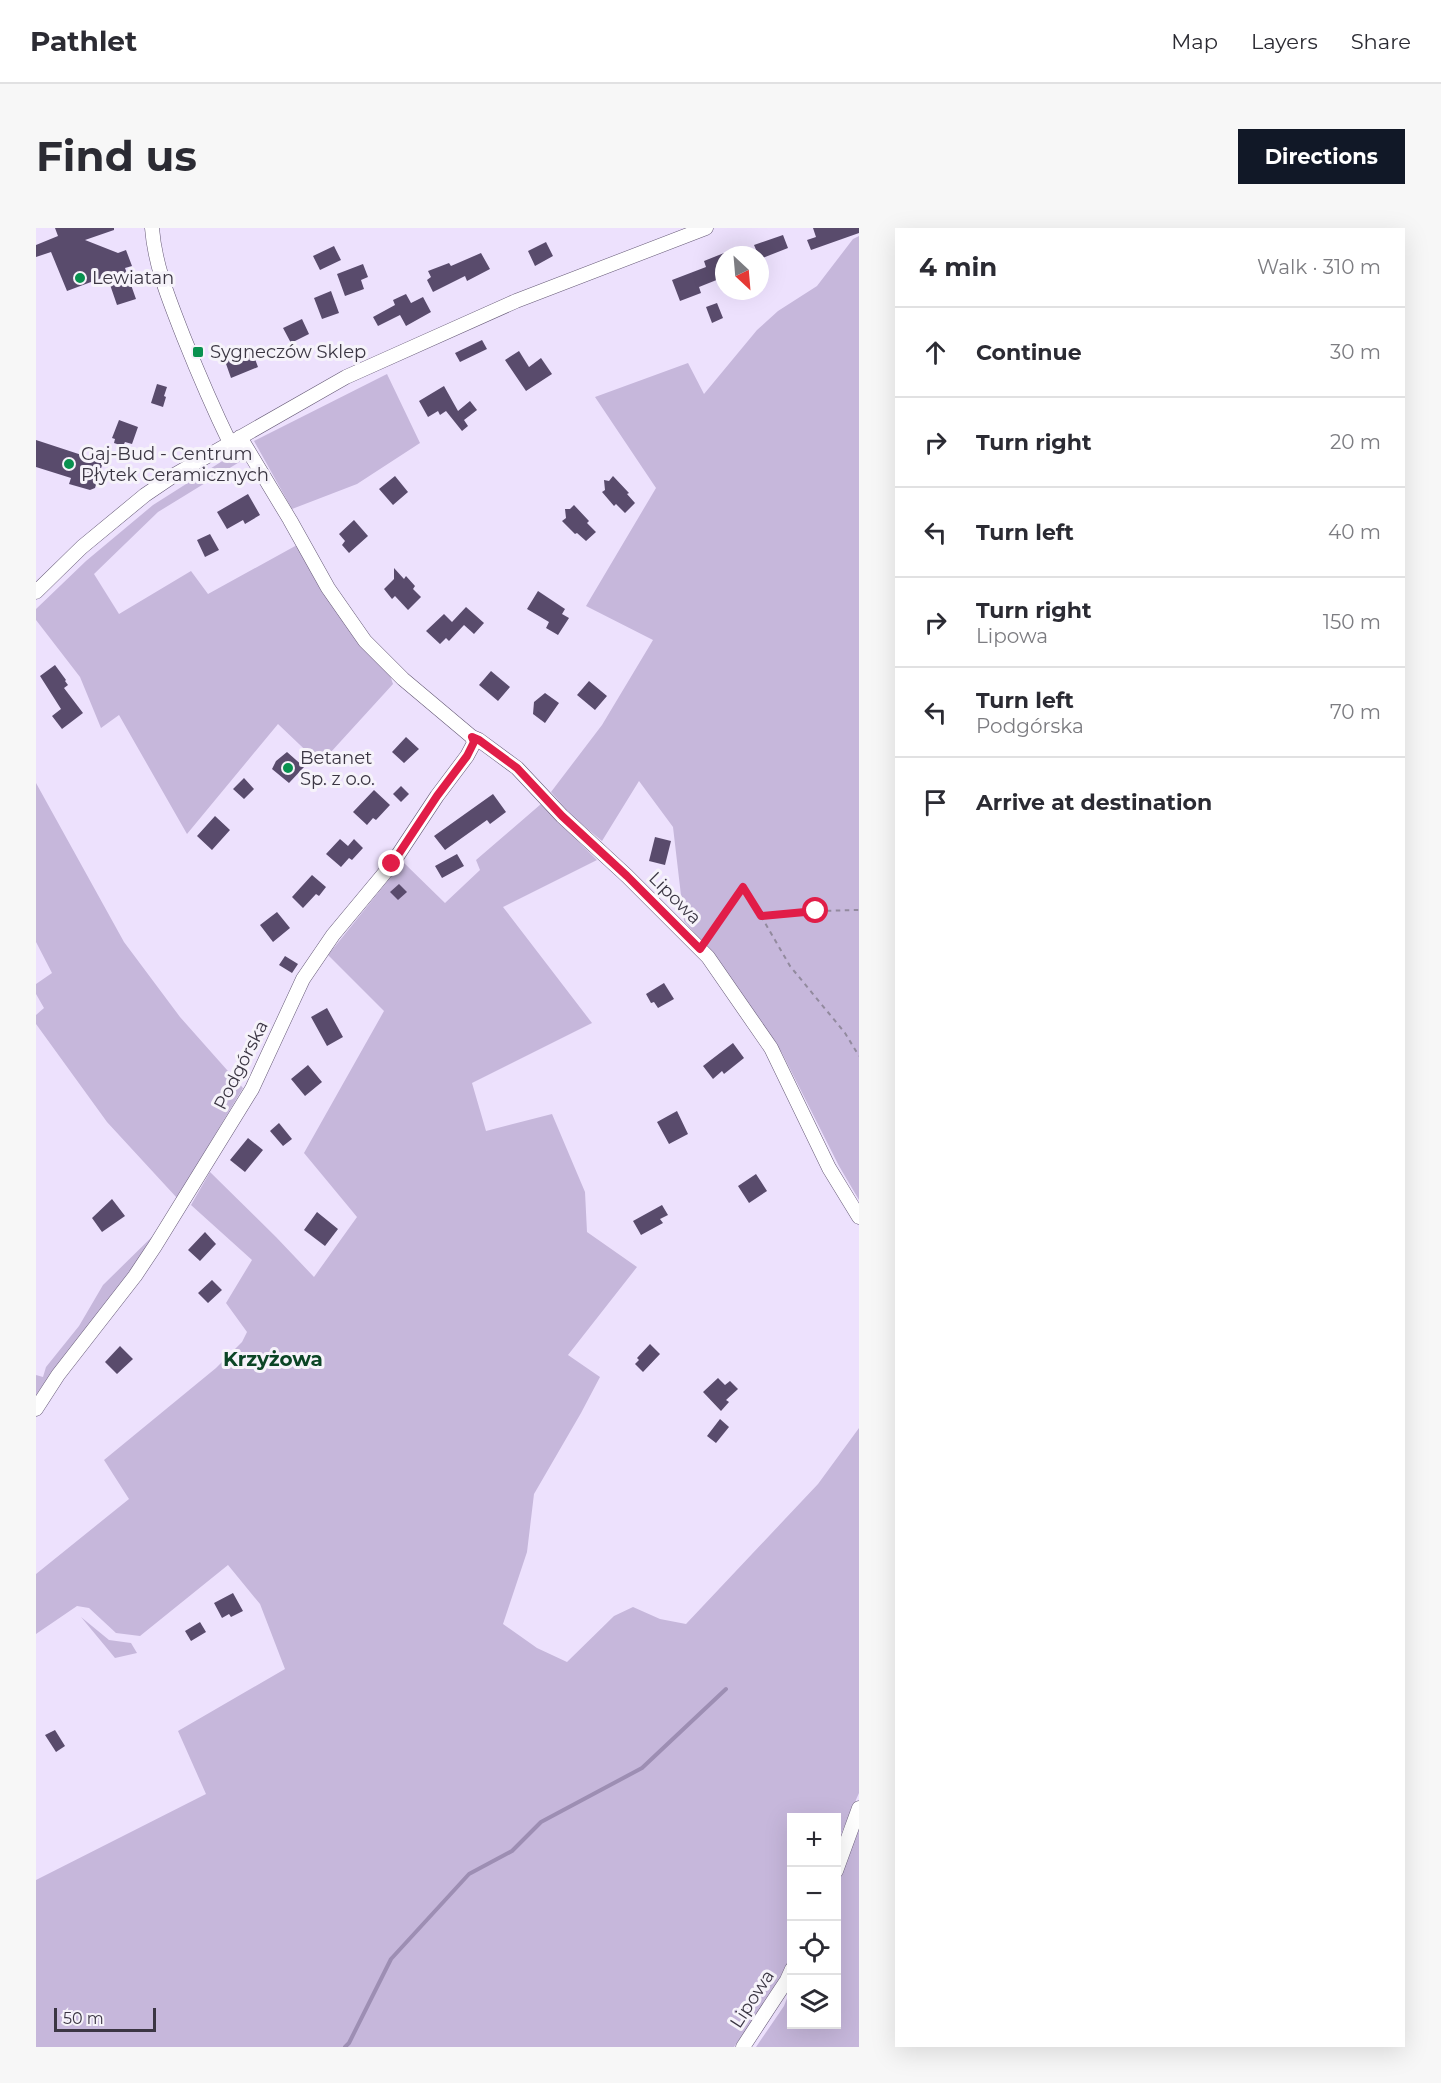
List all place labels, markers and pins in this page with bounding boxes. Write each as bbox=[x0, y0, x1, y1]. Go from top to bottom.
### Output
place label: Lewiatan bbox=[92, 267, 174, 289]
marker: Lewiatan bbox=[73, 271, 87, 285]
place label: Sygneczów Sklep bbox=[210, 341, 366, 363]
marker: Sygneczów Sklep bbox=[191, 345, 205, 359]
place label: Gaj-Bud - Centrum Płytek Ceramicznych bbox=[81, 443, 269, 486]
marker: Gaj-Bud - Centrum Płytek Ceramicznych bbox=[62, 457, 76, 471]
place label: Betanet Sp. z o.o. bbox=[300, 747, 375, 790]
marker: Betanet Sp. z o.o. bbox=[281, 761, 295, 775]

